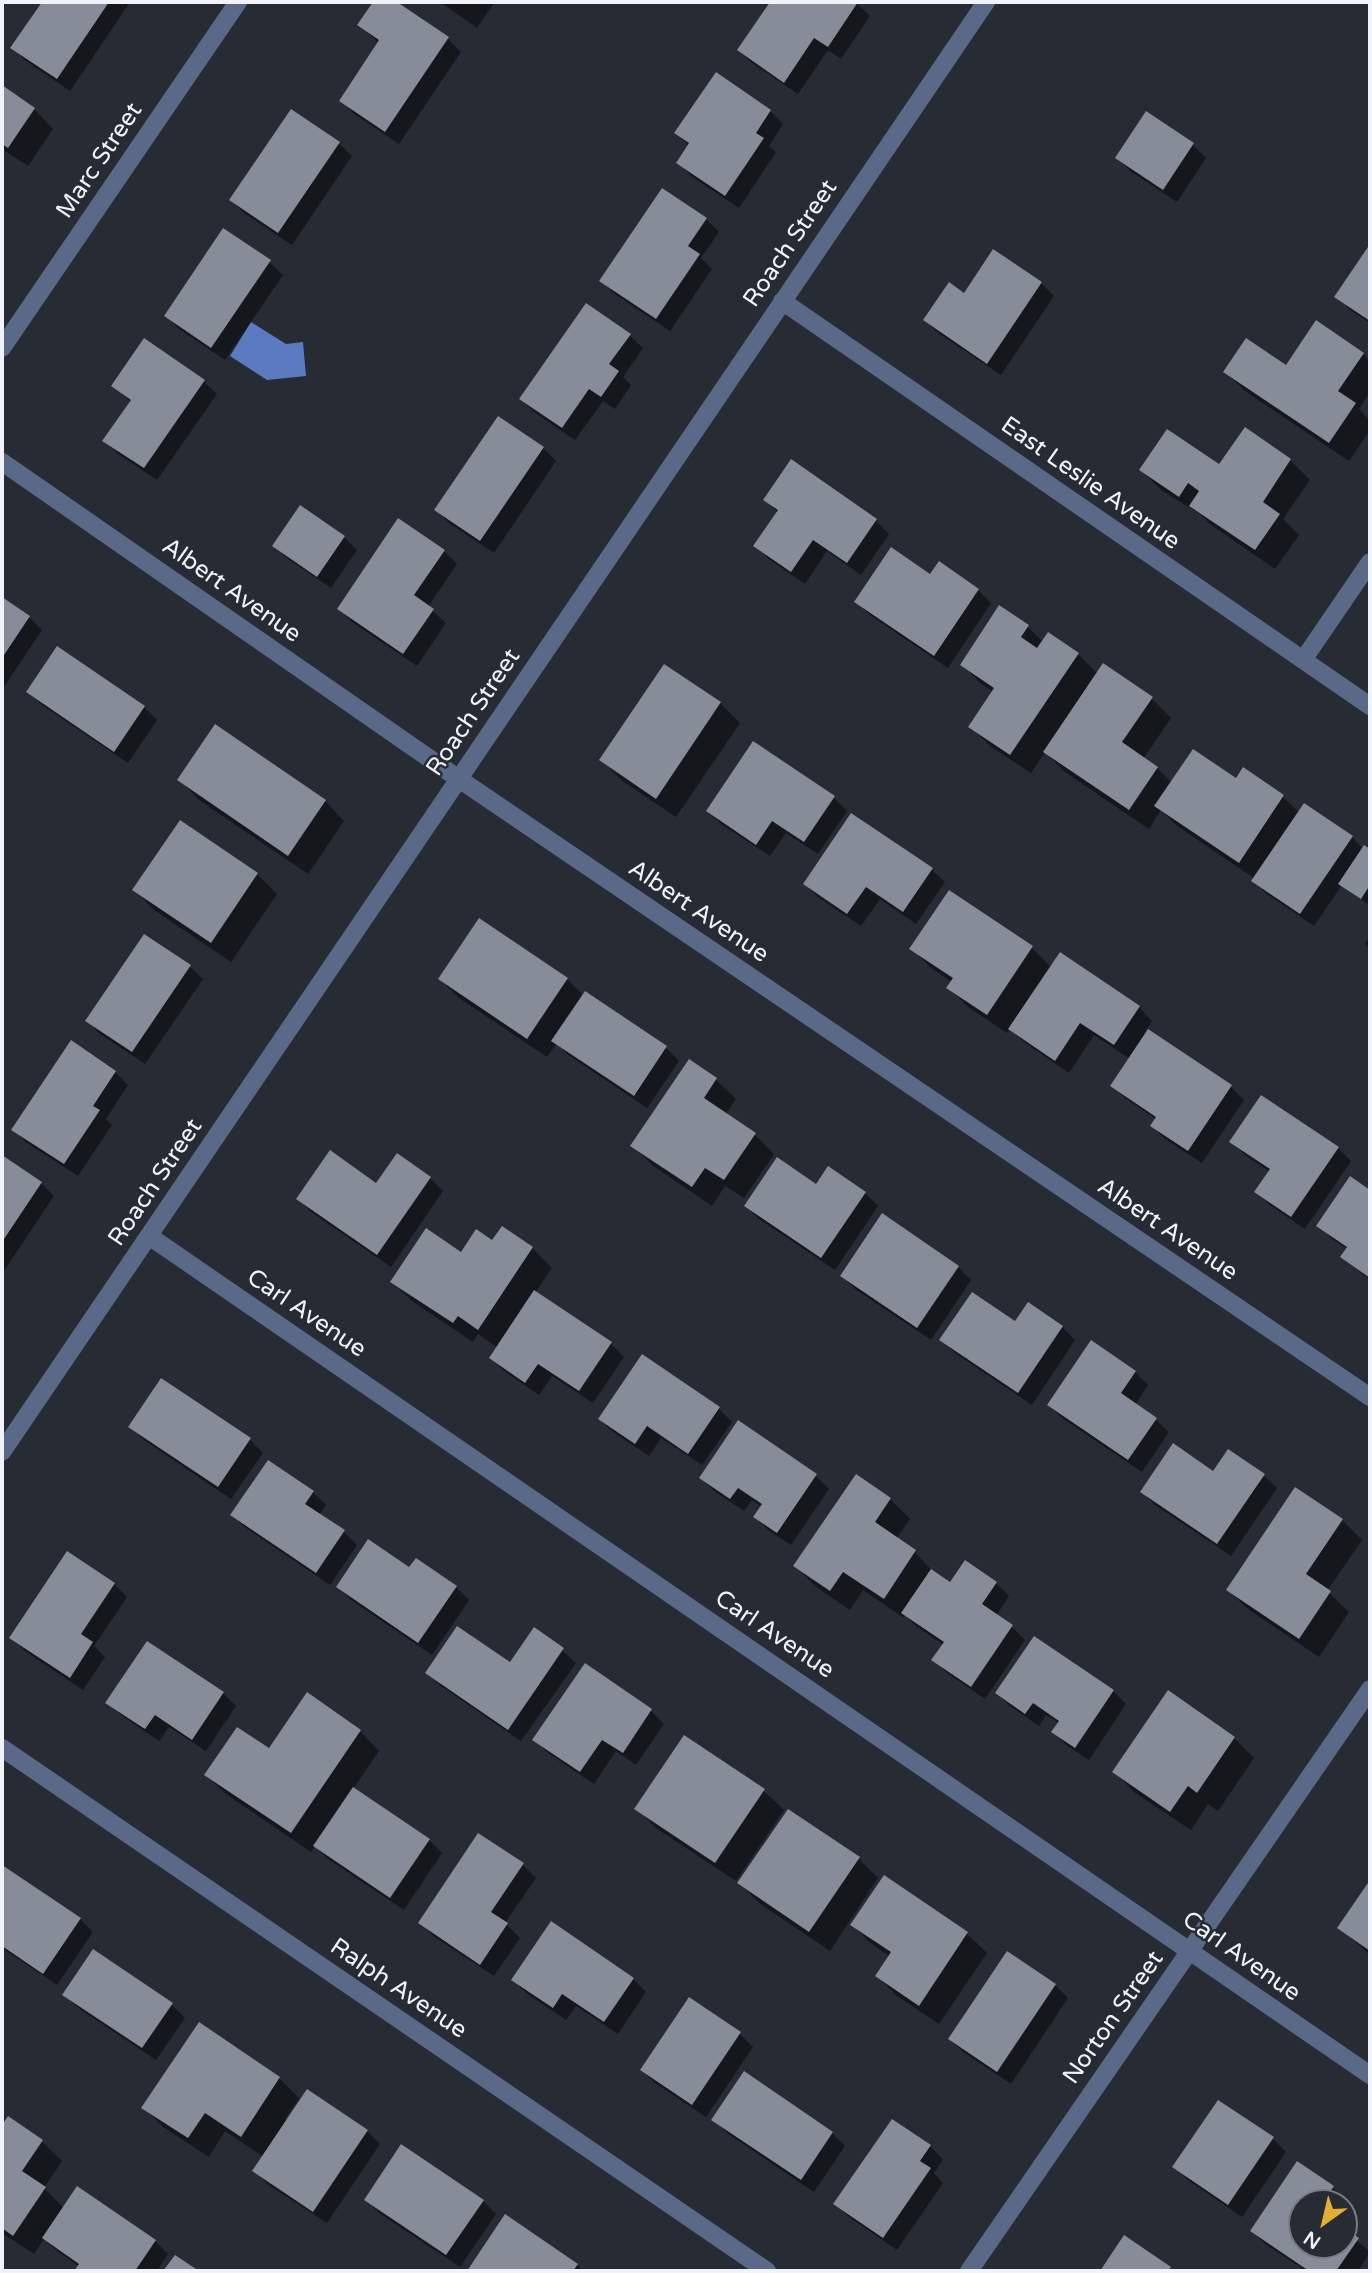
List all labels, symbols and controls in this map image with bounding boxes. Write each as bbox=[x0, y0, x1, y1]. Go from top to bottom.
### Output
street label: Marc Street bbox=[51, 98, 149, 224]
street label: Roach Street bbox=[738, 175, 844, 313]
street label: East Leslie Avenue bbox=[995, 411, 1185, 557]
street label: Albert Avenue bbox=[156, 532, 306, 650]
street label: Roach Street bbox=[421, 644, 527, 782]
street label: Albert Avenue bbox=[622, 854, 774, 970]
street label: Roach Street bbox=[103, 1114, 209, 1252]
street label: Albert Avenue bbox=[1091, 1172, 1243, 1288]
street label: Carl Avenue bbox=[241, 1264, 371, 1364]
street label: Carl Avenue bbox=[709, 1585, 839, 1685]
street label: Carl Avenue bbox=[1176, 1906, 1306, 2008]
street label: Ralph Avenue bbox=[324, 1933, 472, 2045]
street label: Norton Street bbox=[1058, 1946, 1170, 2090]
north arrow bbox=[1288, 2189, 1358, 2259]
text: N bbox=[1300, 2226, 1325, 2253]

